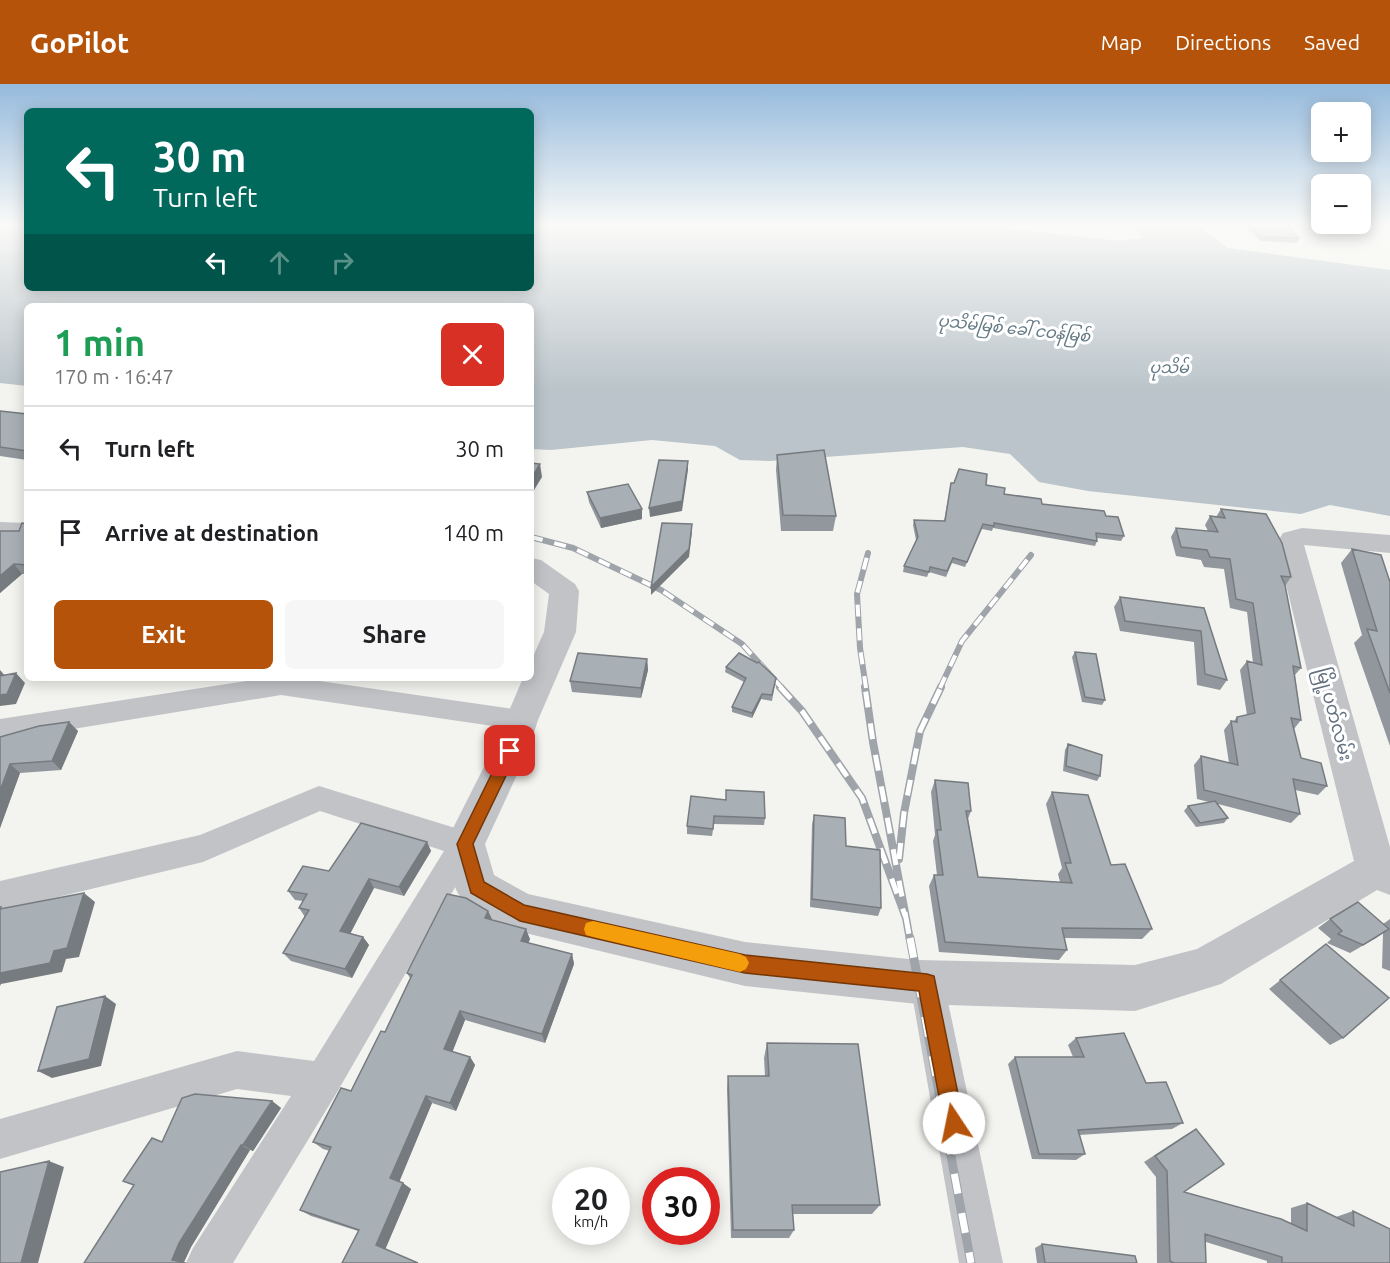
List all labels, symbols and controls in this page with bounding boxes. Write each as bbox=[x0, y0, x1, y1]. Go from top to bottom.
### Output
text: GoPilot bbox=[30, 27, 129, 58]
text: Map bbox=[1101, 30, 1142, 54]
text: Directions bbox=[1175, 30, 1271, 54]
text: Saved bbox=[1304, 30, 1360, 54]
map controls bbox=[1311, 102, 1371, 234]
button: + bbox=[1311, 102, 1371, 162]
icon: left bbox=[54, 132, 132, 210]
text: 30 m bbox=[153, 133, 247, 180]
button: − bbox=[1311, 174, 1371, 234]
text: Turn left bbox=[153, 182, 257, 212]
icon: left bbox=[200, 246, 233, 279]
icon: ahead bbox=[263, 246, 296, 279]
icon: right bbox=[326, 246, 359, 279]
water label: ပုသိမ်မြစ် ခေါ် ငဝန်မြစ် bbox=[936, 309, 1093, 350]
text: 1 min bbox=[54, 322, 145, 363]
button: close bbox=[441, 323, 504, 386]
water label: ပုသိမ် bbox=[1149, 356, 1190, 381]
text: 170 m · 16:47 bbox=[54, 365, 174, 388]
icon: left bbox=[54, 432, 87, 465]
text: Turn left bbox=[105, 436, 195, 461]
text: 30 m bbox=[455, 436, 504, 461]
icon: arrive bbox=[54, 516, 87, 549]
text: Arrive at destination bbox=[105, 520, 319, 545]
text: 140 m bbox=[443, 520, 504, 545]
button: Exit bbox=[54, 600, 273, 669]
button: Share bbox=[285, 600, 504, 669]
street label: မြို့ပတ်လမ်း bbox=[1307, 664, 1360, 764]
pin bbox=[484, 725, 535, 776]
icon: arrive bbox=[493, 734, 526, 767]
position arrow bbox=[922, 1091, 986, 1155]
speed limit sign: 30 bbox=[642, 1167, 720, 1245]
text: 20 bbox=[574, 1182, 608, 1216]
text: km/h bbox=[574, 1213, 608, 1230]

